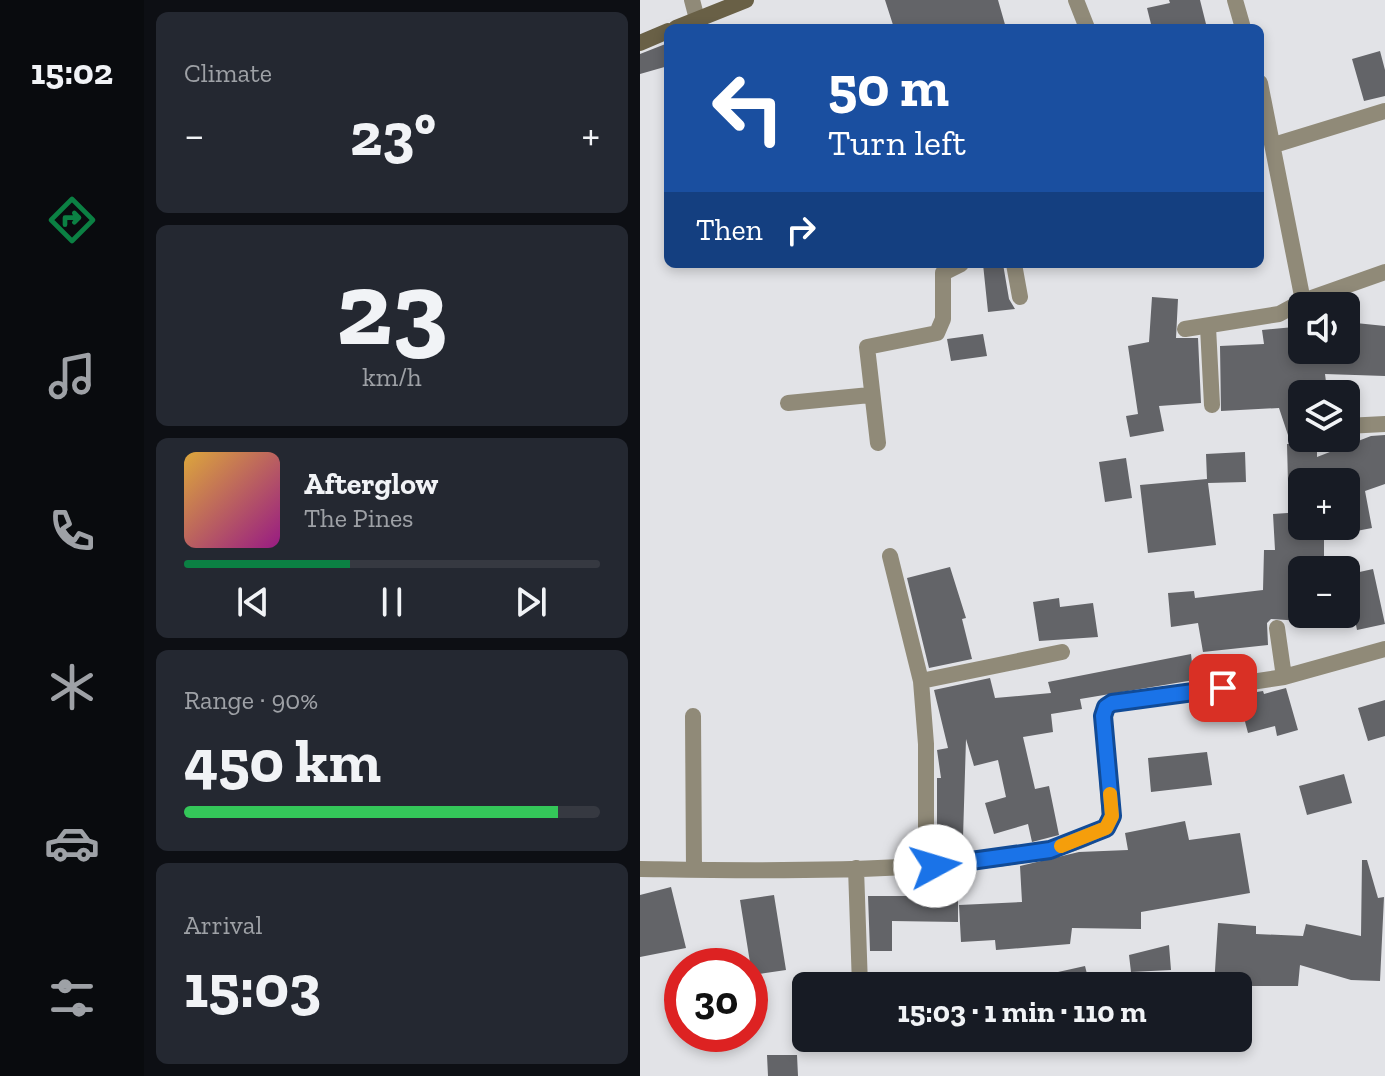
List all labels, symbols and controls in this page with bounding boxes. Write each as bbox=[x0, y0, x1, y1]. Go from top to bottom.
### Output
text: 15:02 bbox=[31, 50, 113, 93]
text: 50 m bbox=[828, 53, 949, 120]
icon: left bbox=[696, 56, 800, 160]
text: Climate bbox=[184, 57, 272, 89]
text: 23° bbox=[350, 98, 436, 170]
text: − bbox=[184, 108, 205, 161]
text: + bbox=[581, 108, 600, 161]
text: Turn left bbox=[828, 121, 966, 164]
icon: directions bbox=[44, 192, 100, 248]
icon: right bbox=[779, 208, 823, 252]
text: Then bbox=[696, 212, 763, 248]
text: 23 bbox=[336, 246, 448, 371]
map controls bbox=[1288, 292, 1360, 628]
button: sound bbox=[1288, 292, 1360, 364]
icon: music bbox=[44, 348, 100, 404]
text: km/h bbox=[362, 361, 422, 393]
button: layers bbox=[1288, 380, 1360, 452]
text: Afterglow bbox=[304, 466, 438, 502]
button: + bbox=[1288, 468, 1360, 540]
text: The Pines bbox=[304, 502, 414, 534]
icon: phone bbox=[44, 503, 100, 559]
button: − bbox=[1288, 556, 1360, 628]
icon: previous bbox=[231, 580, 275, 624]
icon: pause bbox=[370, 580, 414, 624]
icon: next bbox=[509, 580, 553, 624]
pin bbox=[1189, 654, 1257, 722]
icon: climate bbox=[44, 659, 100, 715]
icon: arrive bbox=[1201, 666, 1245, 710]
text: Range · 90% bbox=[184, 684, 318, 716]
text: 450 km bbox=[184, 725, 381, 797]
icon: car bbox=[44, 815, 100, 871]
position arrow bbox=[893, 824, 977, 908]
text: Arrival bbox=[184, 909, 262, 941]
speed limit sign: 30 bbox=[664, 948, 768, 1052]
text: 15:03 bbox=[184, 950, 321, 1022]
icon: filters bbox=[44, 970, 100, 1026]
text: 15:03 · 1 min · 110 m bbox=[898, 994, 1146, 1030]

